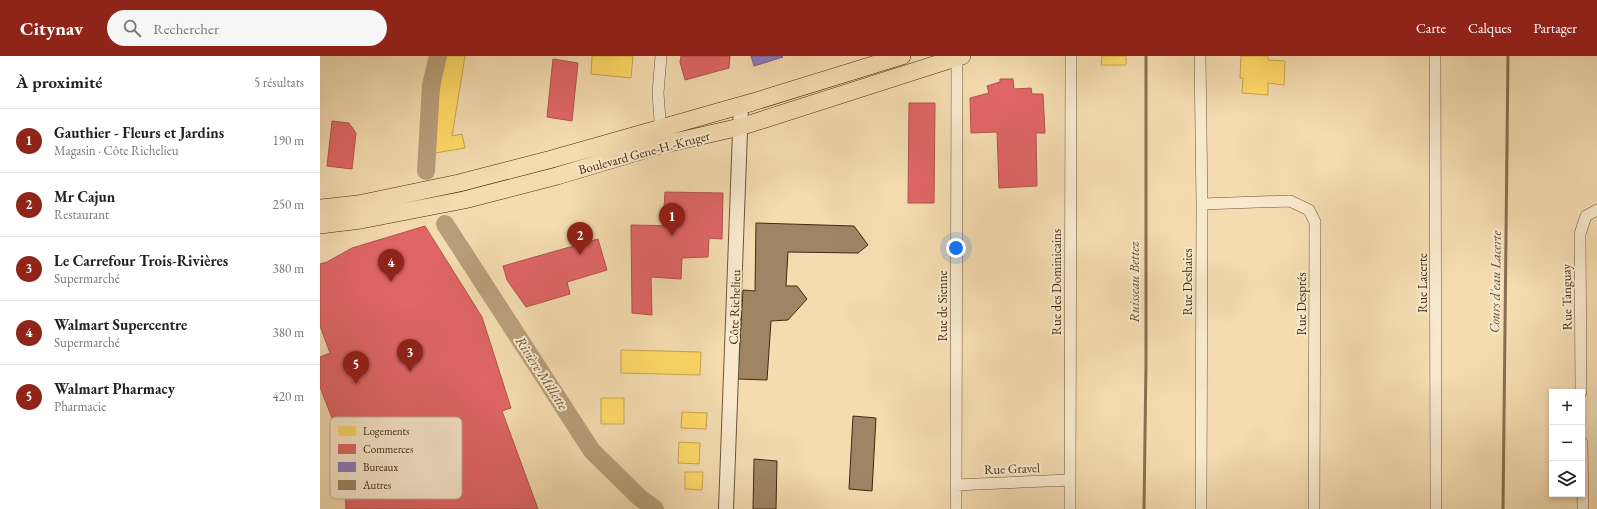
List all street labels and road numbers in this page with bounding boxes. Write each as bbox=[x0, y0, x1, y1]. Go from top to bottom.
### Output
street label: Boulevard Gene-H.-Kruger bbox=[576, 127, 712, 178]
street label: Rue des Dominicains bbox=[1048, 229, 1065, 335]
street label: Rue Deshaies bbox=[1179, 248, 1196, 316]
street label: Rue Lacerte bbox=[1414, 253, 1431, 313]
street label: Rue Tanguay bbox=[1557, 263, 1576, 330]
street label: Côte Richelieu bbox=[725, 269, 744, 345]
street label: Rue de Sienne bbox=[934, 270, 951, 342]
street label: Rue Després bbox=[1293, 272, 1310, 336]
street label: Rue Gravel bbox=[984, 459, 1040, 478]

